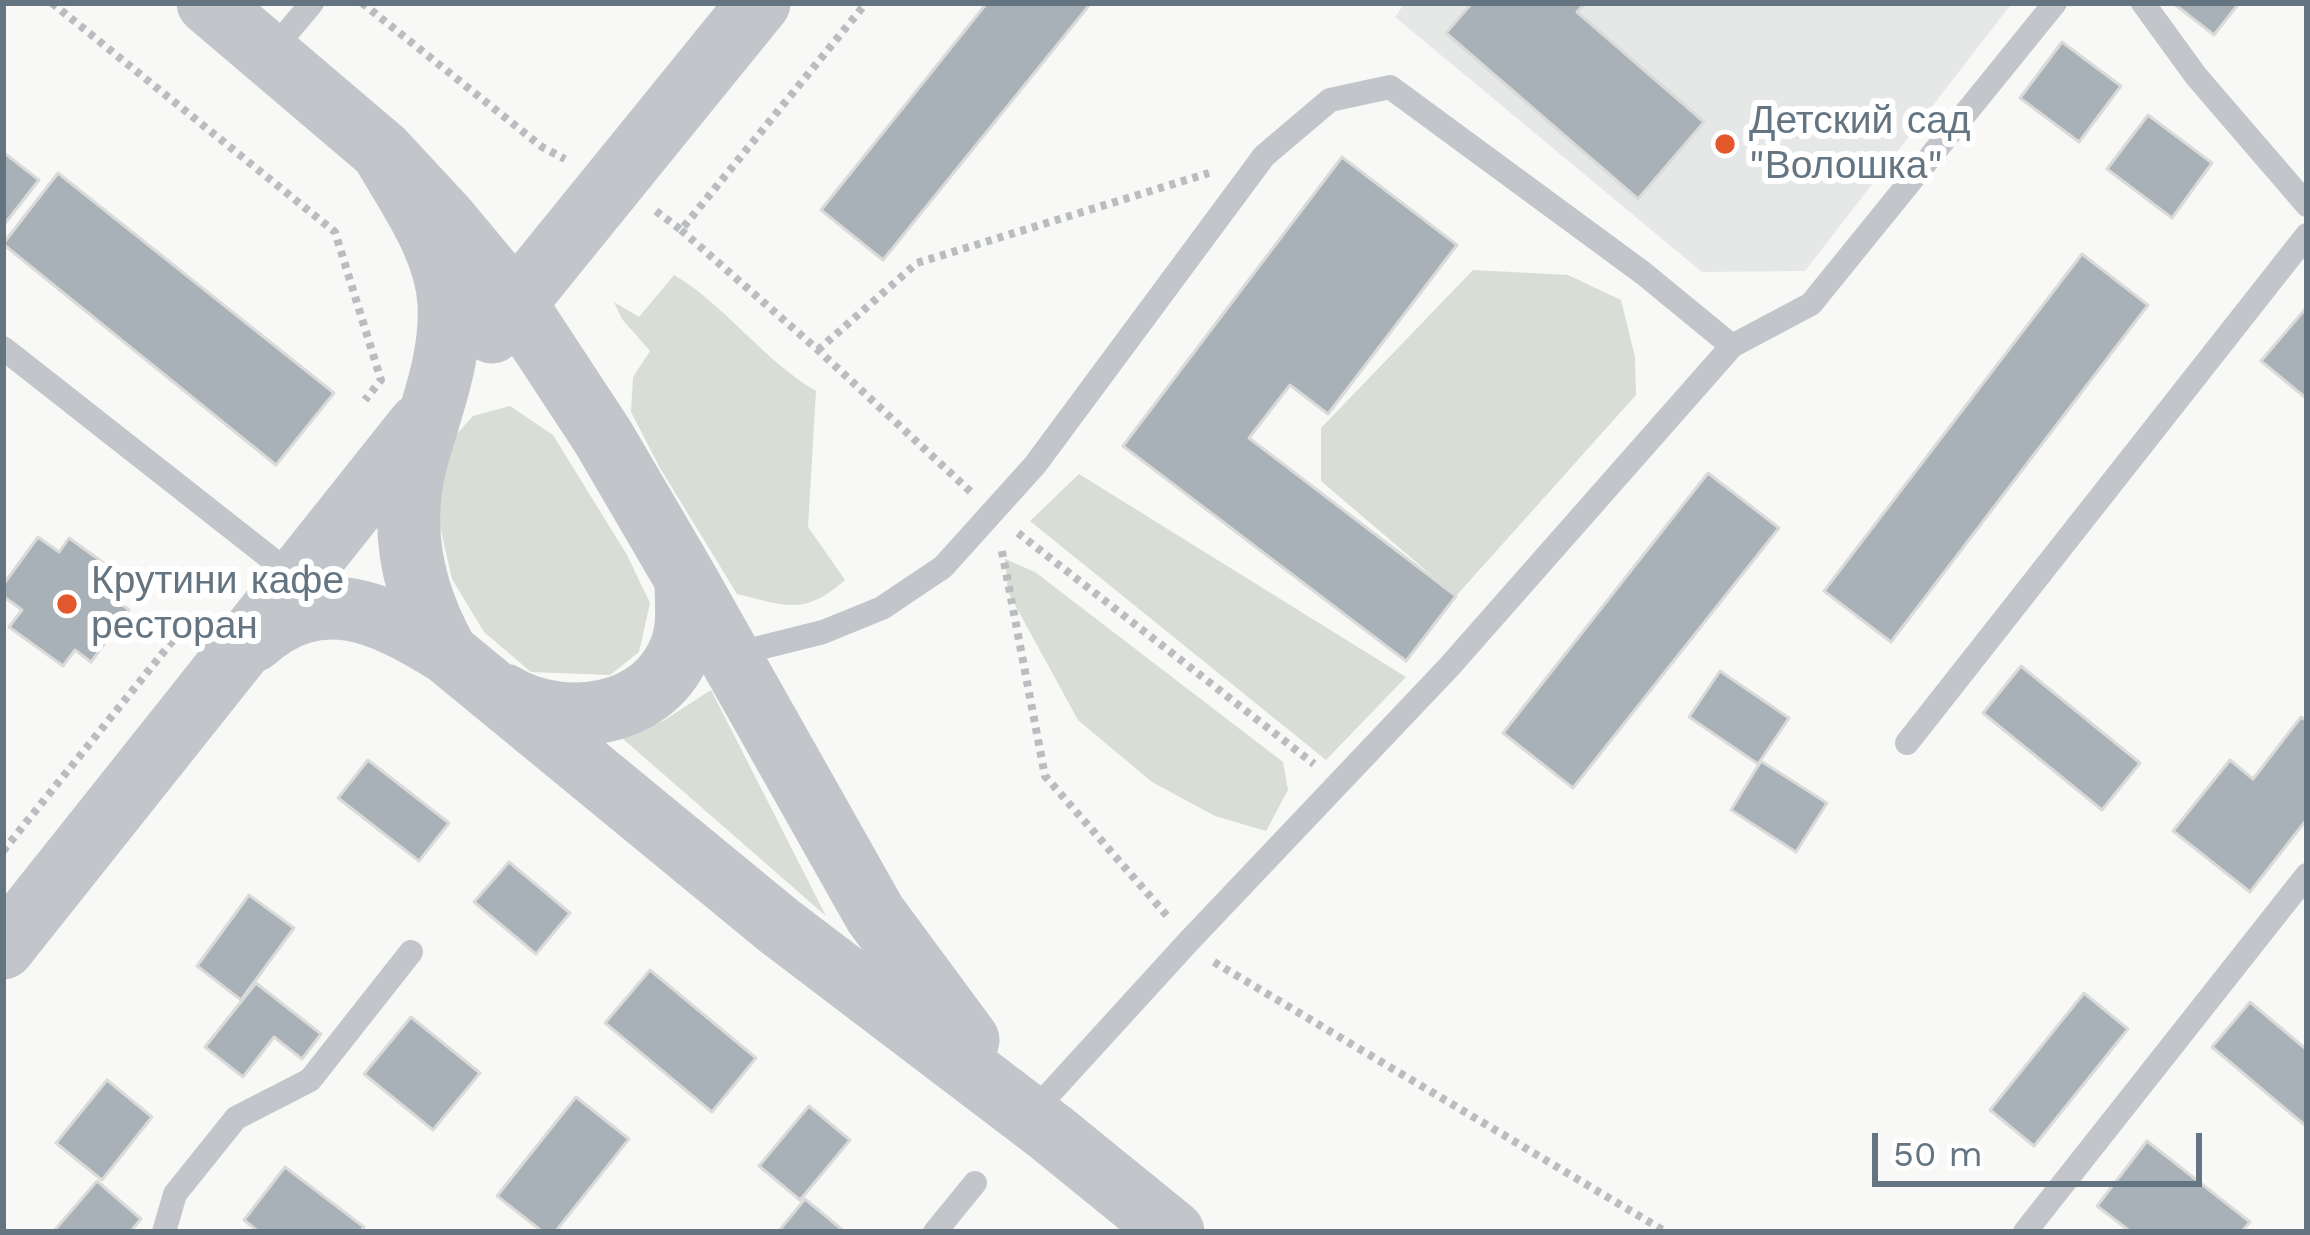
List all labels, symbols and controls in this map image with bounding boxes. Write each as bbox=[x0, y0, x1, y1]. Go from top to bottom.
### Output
place label: Детский сад "Волошка" bbox=[1749, 99, 1971, 190]
marker: Детский сад "Волошка" bbox=[1712, 131, 1738, 157]
place label: Крутини кафе ресторан bbox=[91, 559, 344, 650]
marker: Крутини кафе ресторан bbox=[54, 591, 80, 617]
scale bar bbox=[1878, 1109, 2208, 1183]
text: 50 m bbox=[1893, 1133, 1983, 1175]

